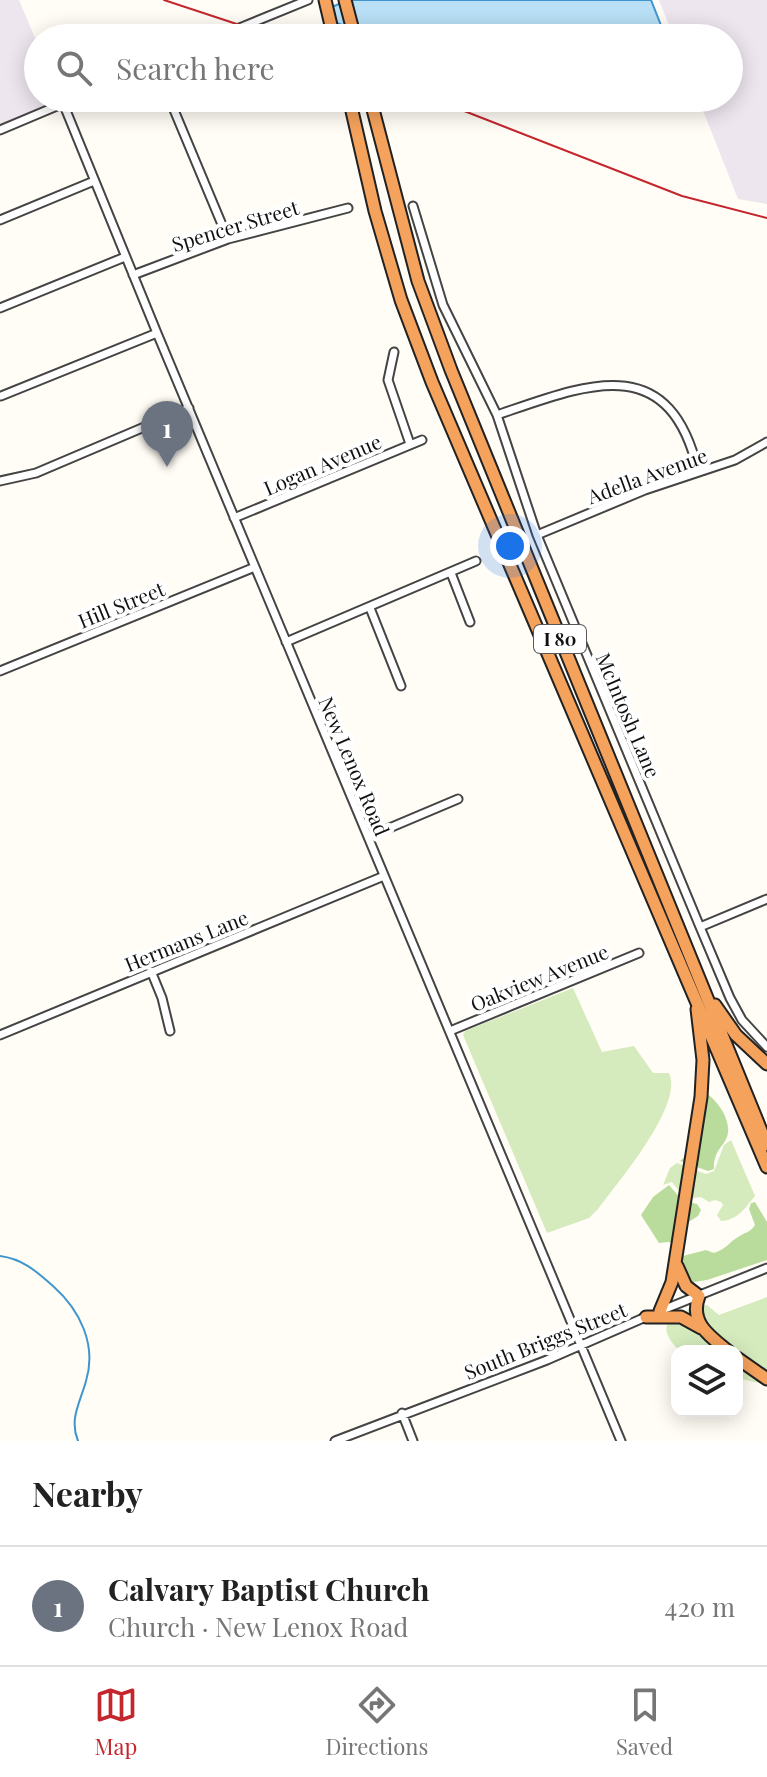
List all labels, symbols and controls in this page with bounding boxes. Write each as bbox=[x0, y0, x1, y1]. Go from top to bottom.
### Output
search box bbox=[24, 24, 743, 112]
icon: search bbox=[52, 46, 96, 90]
text: Search here bbox=[116, 48, 275, 88]
street label: Spencer Street bbox=[168, 193, 303, 257]
pin: 1 bbox=[141, 401, 193, 467]
street label: Logan Avenue bbox=[259, 427, 385, 501]
street label: Adella Avenue bbox=[582, 441, 711, 510]
your location bbox=[490, 526, 530, 566]
street label: Hill Street bbox=[74, 574, 169, 634]
road number: I 80 bbox=[534, 625, 586, 653]
street label: McIntosh Lane bbox=[591, 649, 667, 781]
street label: New Lenox Road bbox=[314, 692, 397, 840]
street label: Hermans Lane bbox=[120, 903, 252, 977]
street label: Oakview Avenue bbox=[466, 937, 612, 1017]
street label: South Briggs Street bbox=[460, 1295, 631, 1385]
map controls bbox=[671, 1345, 743, 1417]
button: layers bbox=[671, 1345, 743, 1417]
text: Nearby bbox=[32, 1470, 143, 1516]
text: Calvary Baptist Church bbox=[108, 1569, 429, 1609]
text: 1 bbox=[53, 1589, 63, 1624]
text: 420 m bbox=[665, 1589, 735, 1624]
text: Church · New Lenox Road bbox=[108, 1609, 408, 1644]
tab: Map bbox=[94, 1683, 138, 1761]
tab: Directions bbox=[325, 1683, 428, 1761]
tab: Saved bbox=[616, 1683, 673, 1761]

